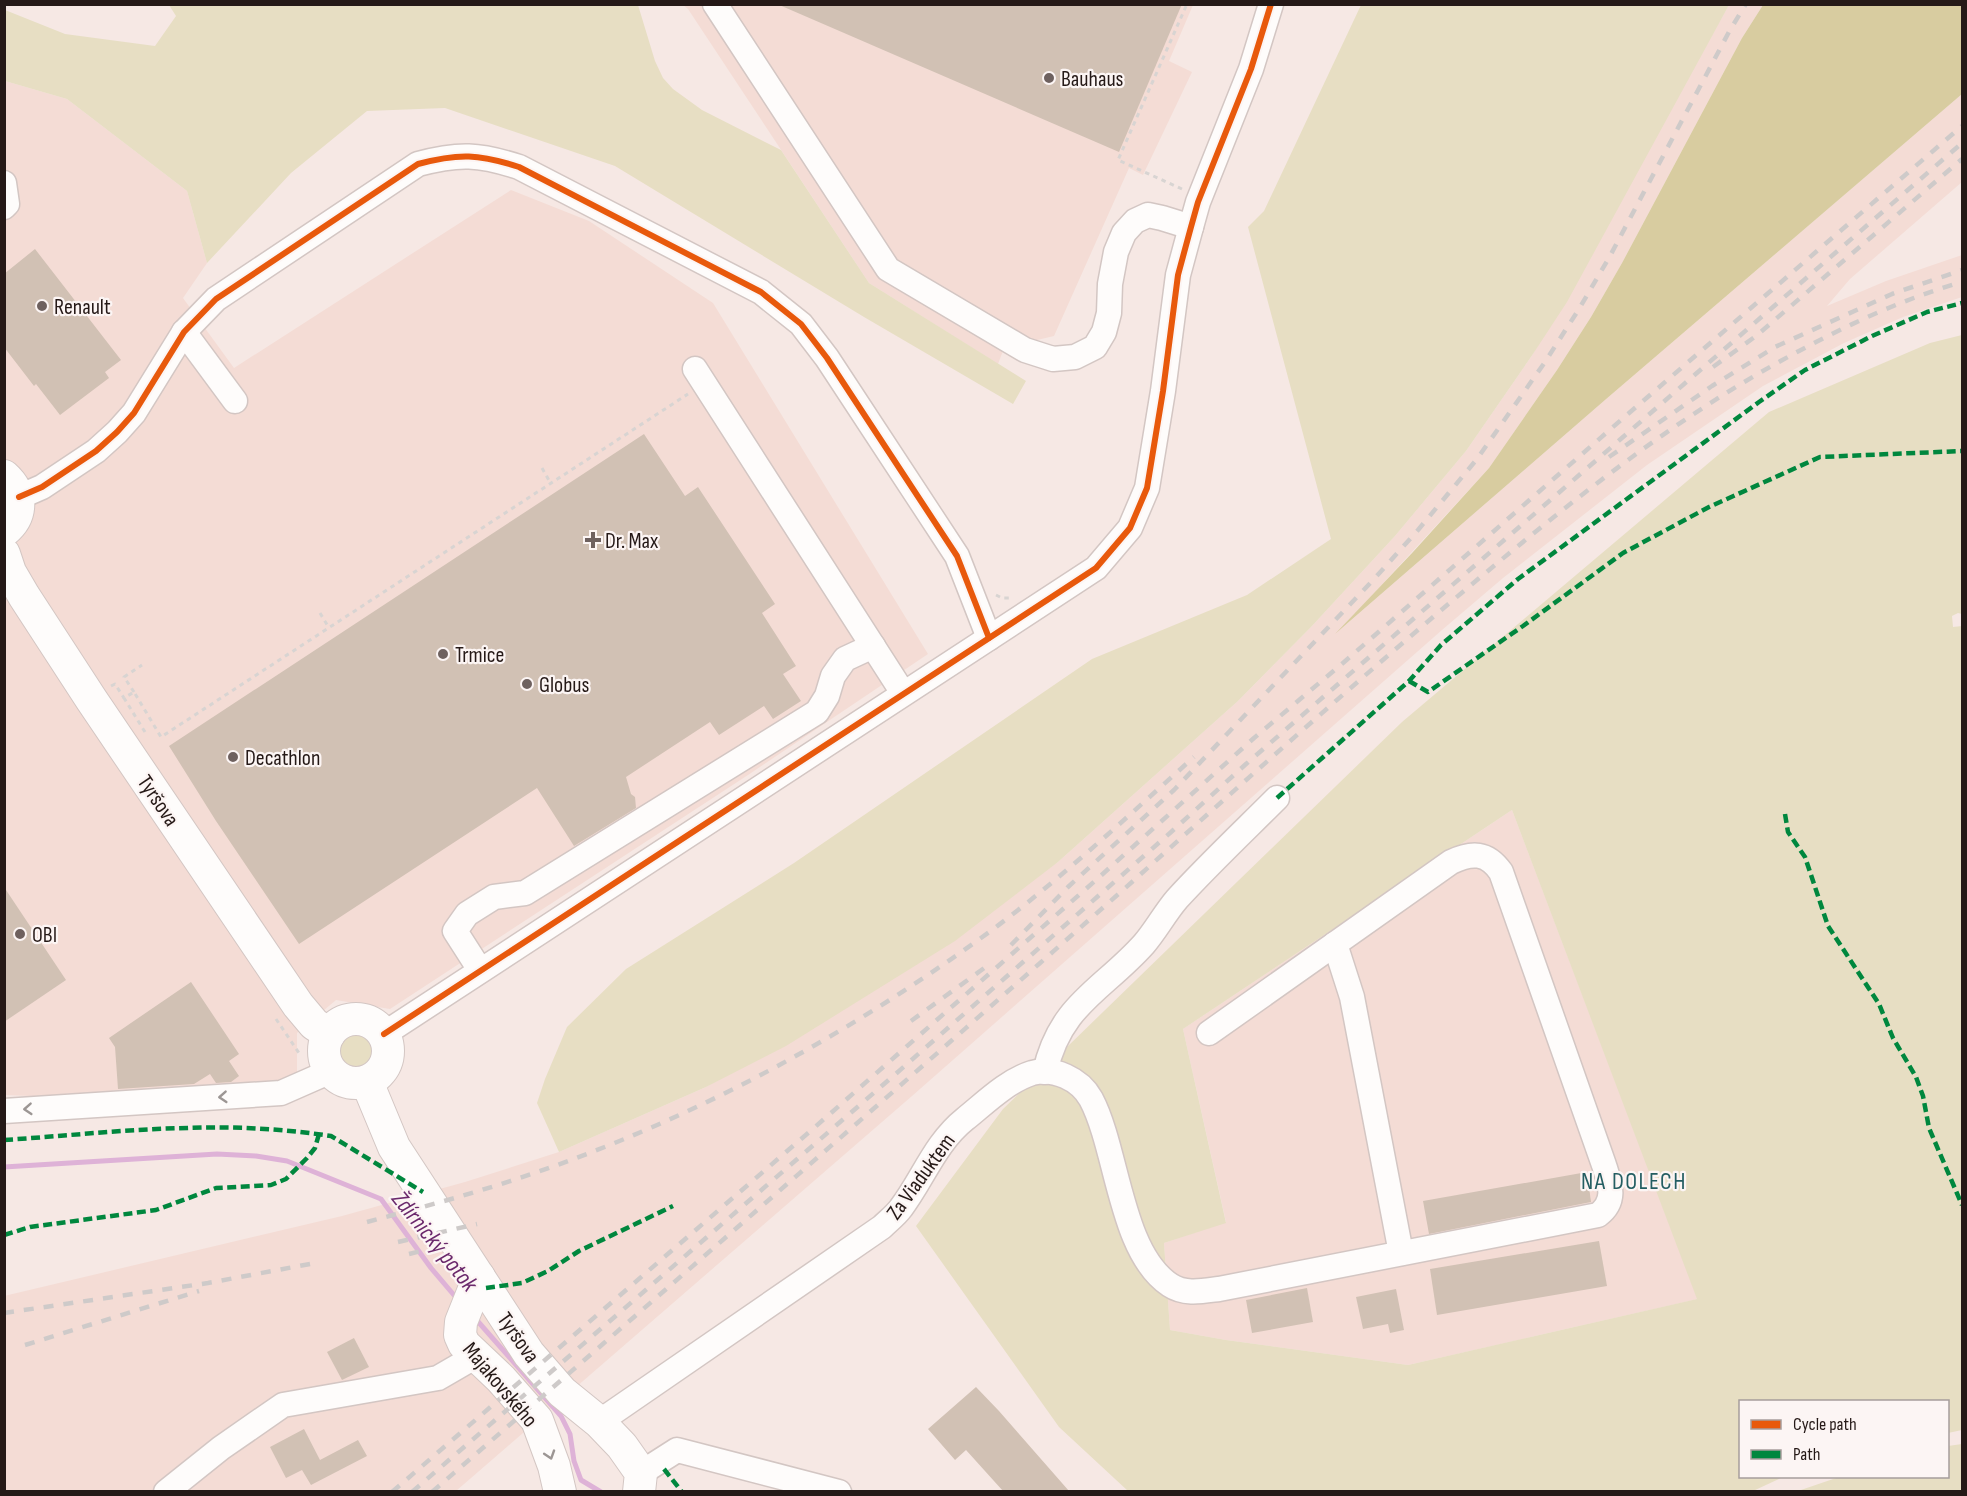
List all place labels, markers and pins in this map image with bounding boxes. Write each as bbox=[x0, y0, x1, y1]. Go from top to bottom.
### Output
place label: Bauhaus bbox=[1061, 66, 1124, 93]
marker: Bauhaus bbox=[1042, 71, 1056, 85]
place label: Renault bbox=[54, 294, 111, 321]
marker: Renault bbox=[35, 299, 49, 313]
place label: Dr. Max bbox=[605, 528, 659, 555]
marker: Dr. Max bbox=[586, 533, 600, 547]
place label: Trmice bbox=[455, 642, 504, 669]
marker: Trmice bbox=[436, 647, 450, 661]
place label: Globus bbox=[539, 672, 590, 699]
marker: Globus bbox=[520, 677, 534, 691]
place label: Decathlon bbox=[245, 745, 320, 772]
marker: Decathlon bbox=[226, 750, 240, 764]
place label: OBI bbox=[32, 922, 57, 949]
marker: OBI bbox=[13, 927, 27, 941]

